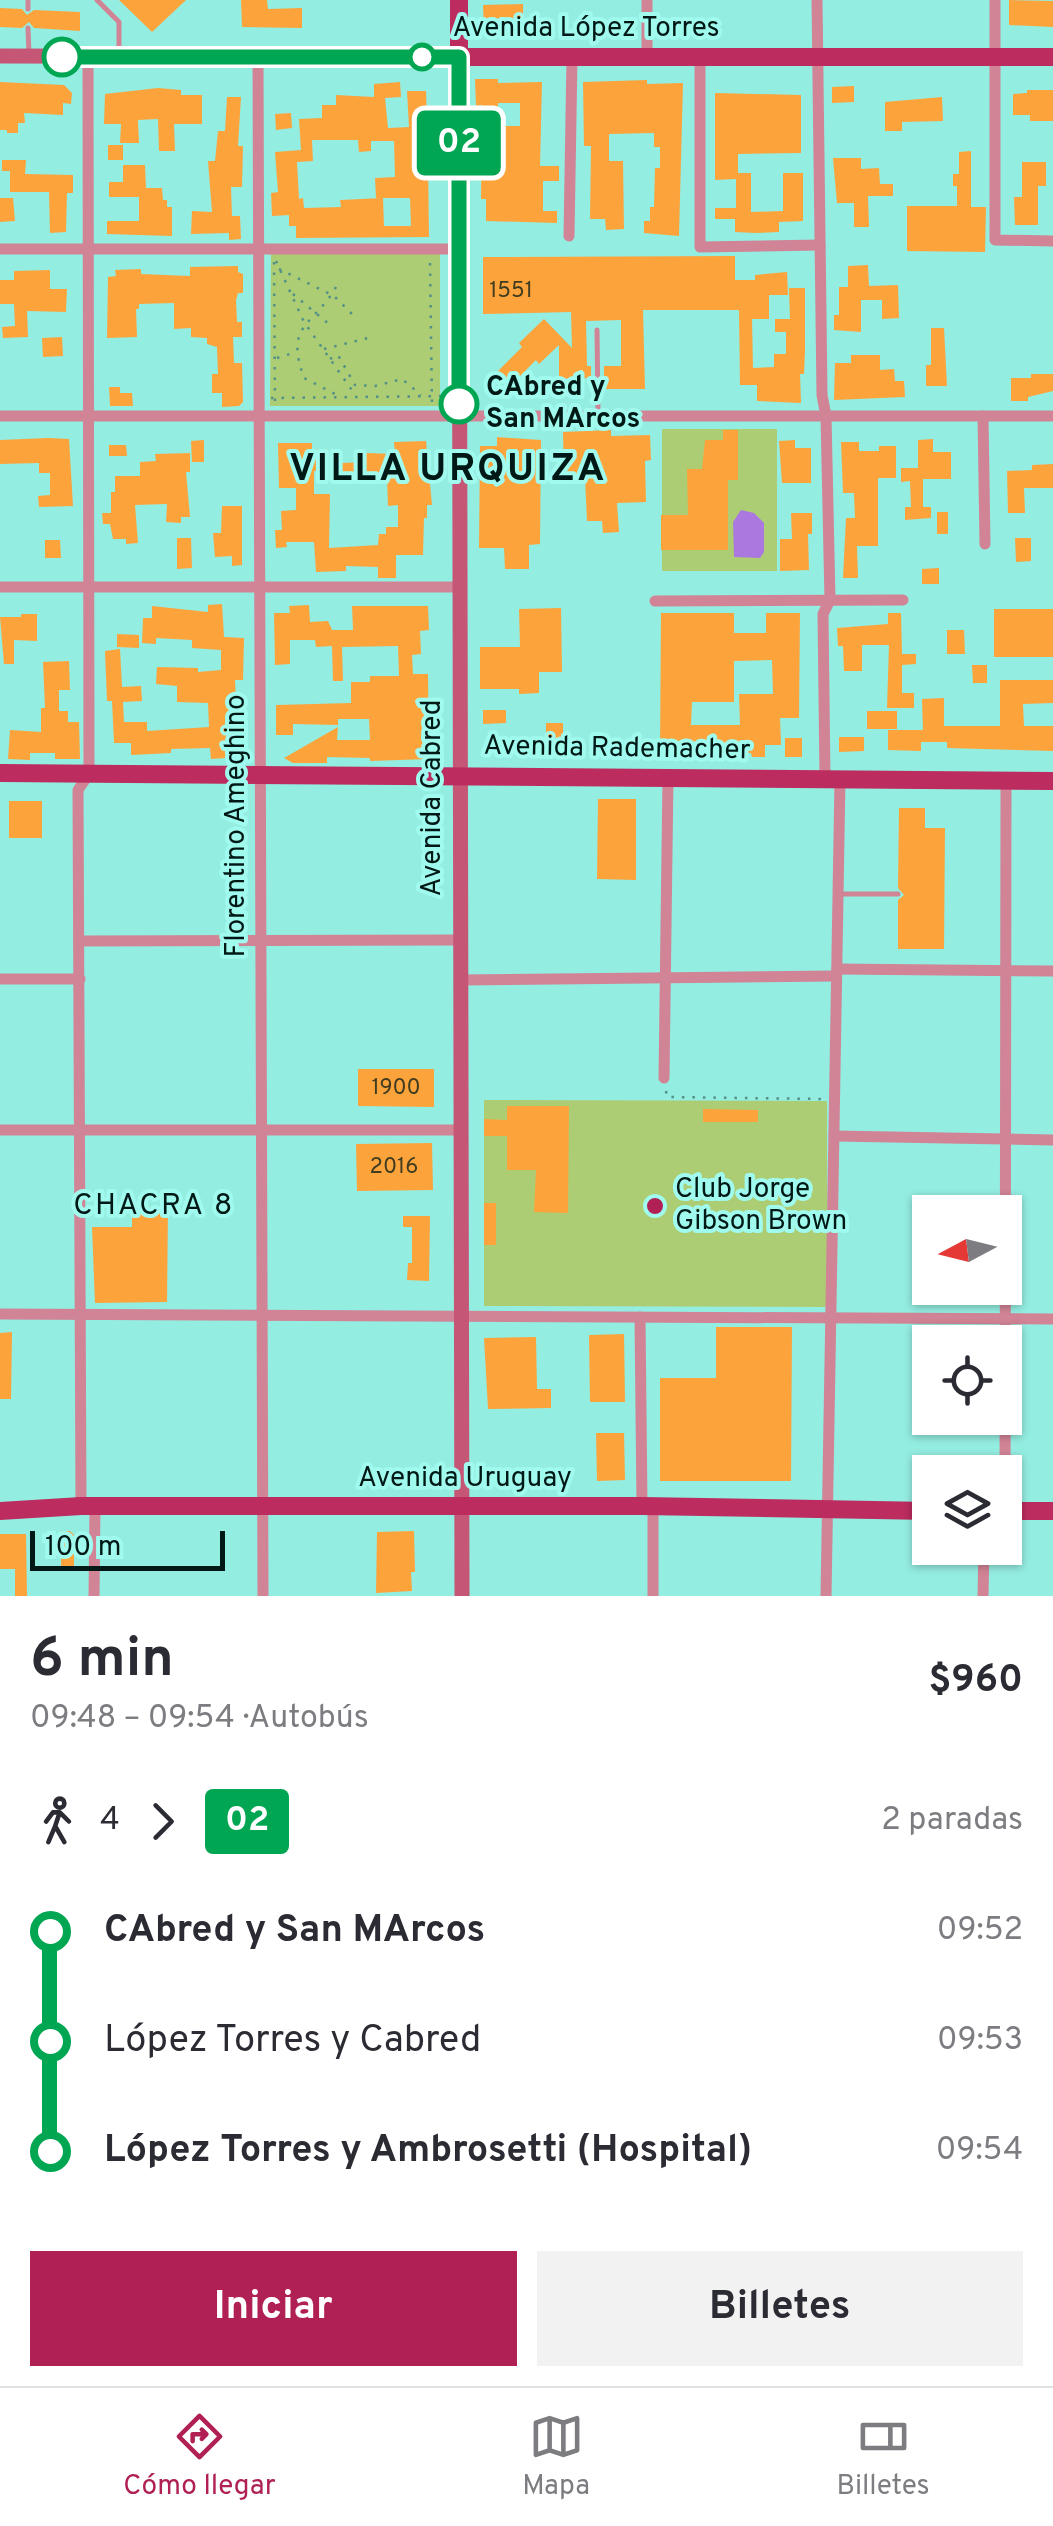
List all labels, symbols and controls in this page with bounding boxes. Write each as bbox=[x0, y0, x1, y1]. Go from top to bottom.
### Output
street label: Avenida López Torres bbox=[452, 11, 720, 47]
unlabelled marker bbox=[43, 38, 81, 76]
unlabelled marker bbox=[409, 44, 435, 70]
line badge: 02 bbox=[414, 110, 504, 176]
text: 02 bbox=[437, 121, 481, 165]
house number: 1551 bbox=[489, 278, 533, 305]
place label: CAbred y San MArcos bbox=[486, 370, 640, 438]
marker: CAbred y San MArcos bbox=[440, 385, 478, 423]
district label: VILLA URQUIZA bbox=[289, 446, 607, 495]
street label: Florentino Ameghino bbox=[219, 694, 255, 958]
street label: Avenida Cabred bbox=[415, 699, 451, 897]
street label: Avenida Rademacher bbox=[483, 729, 751, 769]
house number: 1900 bbox=[371, 1075, 421, 1102]
house number: 2016 bbox=[370, 1154, 418, 1181]
place label: Club Jorge Gibson Brown bbox=[675, 1172, 847, 1240]
district label: CHACRA 8 bbox=[73, 1188, 235, 1225]
marker: Club Jorge Gibson Brown bbox=[644, 1195, 666, 1217]
north arrow bbox=[912, 1195, 1022, 1305]
map controls bbox=[912, 1195, 1022, 1565]
button: locate bbox=[912, 1325, 1022, 1435]
button: layers bbox=[912, 1455, 1022, 1565]
street label: Avenida Uruguay bbox=[358, 1461, 572, 1497]
scale bar bbox=[30, 1526, 225, 1570]
text: 100 m bbox=[45, 1530, 121, 1566]
text: 6 min bbox=[30, 1626, 174, 1696]
text: $960 bbox=[928, 1657, 1023, 1706]
text: 09:48 – 09:54 · Autobús bbox=[30, 1699, 369, 1739]
icon: walk bbox=[30, 1794, 85, 1849]
icon: forward bbox=[135, 1794, 190, 1849]
text: 02 bbox=[225, 1799, 269, 1843]
text: 4 bbox=[100, 1801, 120, 1841]
text: 2 paradas bbox=[881, 1801, 1023, 1841]
text: CAbred y San MArcos bbox=[104, 1907, 485, 1956]
text: 09:52 bbox=[937, 1911, 1023, 1951]
text: López Torres y Cabred bbox=[104, 2017, 481, 2066]
text: 09:53 bbox=[937, 2021, 1023, 2061]
text: López Torres y Ambrosetti (Hospital) bbox=[104, 2127, 752, 2176]
text: 09:54 bbox=[936, 2131, 1023, 2171]
button: Iniciar bbox=[30, 2251, 517, 2366]
button: Billetes bbox=[537, 2251, 1023, 2366]
tab: Cómo llegar bbox=[123, 2409, 276, 2505]
tab: Mapa bbox=[522, 2409, 590, 2505]
tab: Billetes bbox=[837, 2409, 930, 2505]

